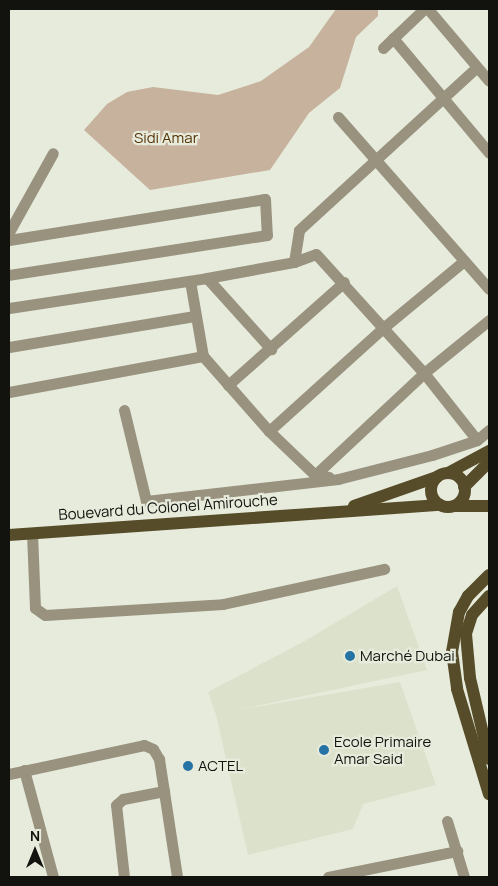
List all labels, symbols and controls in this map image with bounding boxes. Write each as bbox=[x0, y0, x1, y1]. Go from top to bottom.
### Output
park label: Sidi Amar bbox=[134, 129, 198, 147]
street label: Bouevard du Colonel Amirouche bbox=[58, 490, 278, 524]
place label: Marché Dubai bbox=[360, 647, 455, 665]
marker: Marché Dubai bbox=[344, 650, 356, 662]
place label: Ecole Primaire Amar Said bbox=[334, 732, 431, 767]
marker: Ecole Primaire Amar Said bbox=[318, 744, 330, 756]
place label: ACTEL bbox=[198, 757, 243, 775]
marker: ACTEL bbox=[182, 760, 194, 772]
north arrow bbox=[10, 826, 60, 876]
text: N bbox=[30, 826, 40, 845]

